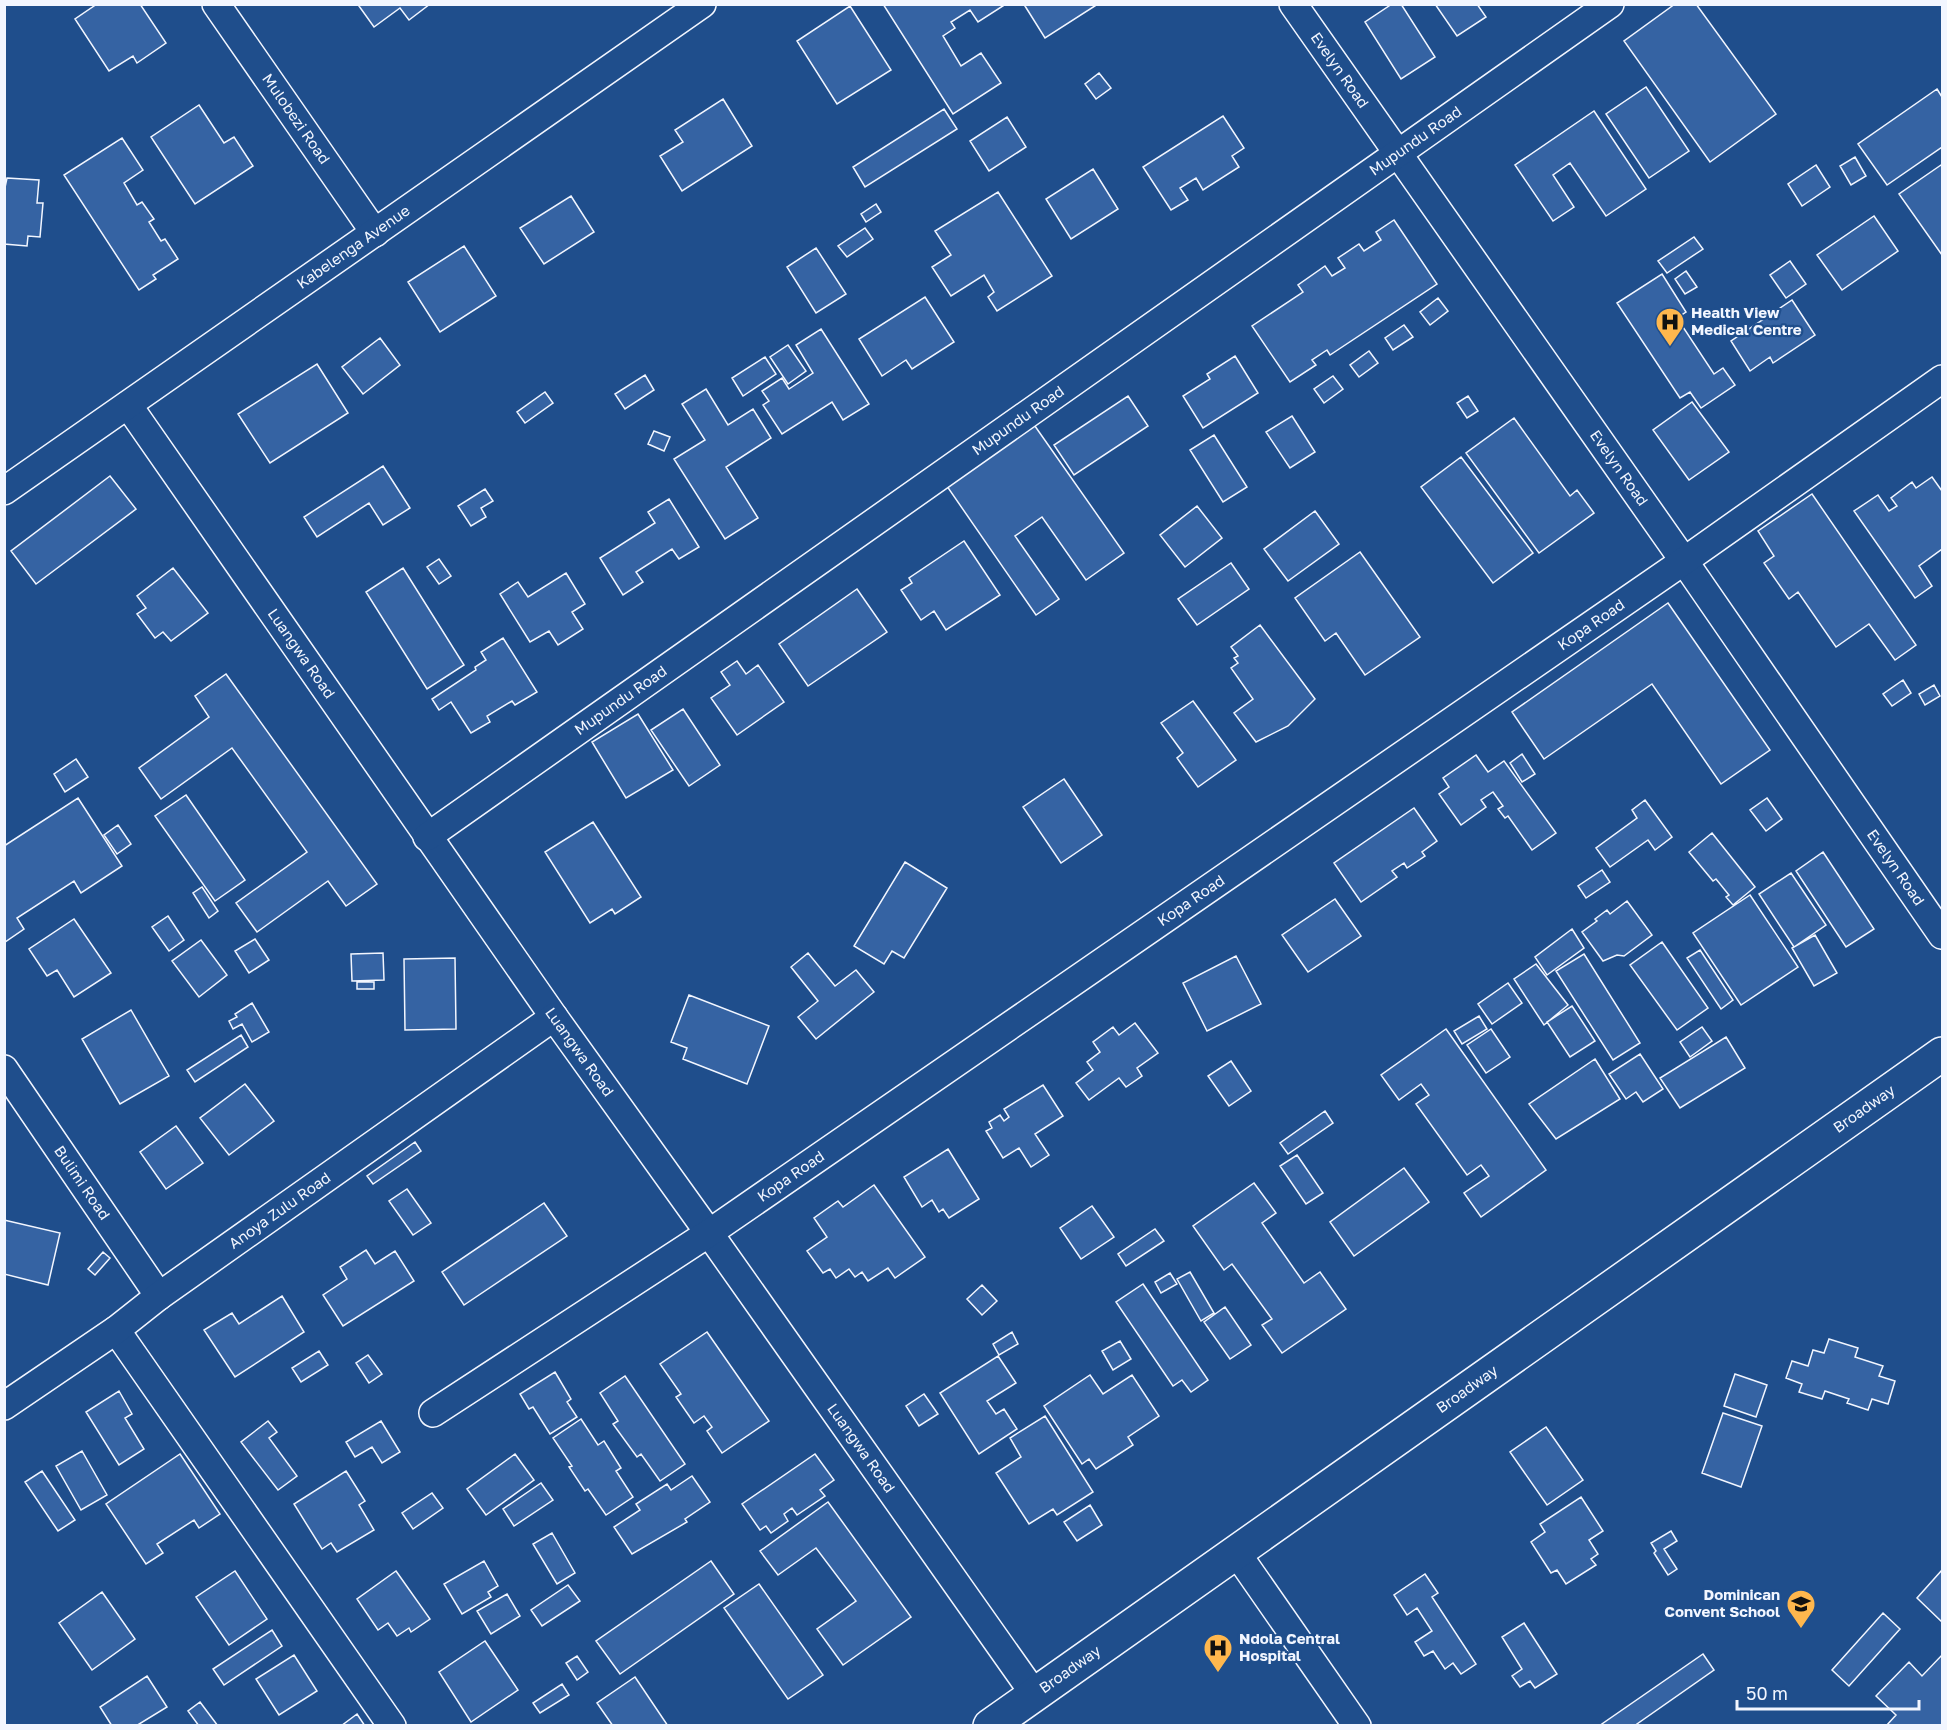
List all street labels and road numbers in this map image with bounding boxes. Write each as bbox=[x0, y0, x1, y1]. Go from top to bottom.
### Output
street label: Evelyn Road bbox=[1308, 28, 1373, 111]
street label: Mulobezi Road bbox=[259, 70, 334, 167]
street label: Mupundu Road bbox=[1365, 102, 1464, 179]
street label: Kabelenga Avenue bbox=[293, 201, 413, 292]
street label: Mupundu Road bbox=[968, 381, 1067, 458]
street label: Evelyn Road bbox=[1587, 426, 1652, 509]
street label: Kopa Road bbox=[1554, 595, 1628, 653]
street label: Luangwa Road bbox=[264, 605, 339, 701]
street label: Mupundu Road bbox=[571, 661, 670, 738]
street label: Evelyn Road bbox=[1864, 825, 1929, 909]
street label: Kopa Road bbox=[1154, 871, 1227, 929]
street label: Luangwa Road bbox=[542, 1004, 618, 1100]
street label: Broadway bbox=[1829, 1080, 1898, 1136]
street label: Bulimi Road bbox=[51, 1142, 114, 1223]
street label: Kopa Road bbox=[753, 1146, 827, 1205]
street label: Anoya Zulu Road bbox=[225, 1168, 334, 1252]
street label: Broadway bbox=[1432, 1360, 1501, 1416]
street label: Luangwa Road bbox=[824, 1400, 899, 1496]
street label: Broadway bbox=[1035, 1641, 1104, 1696]

